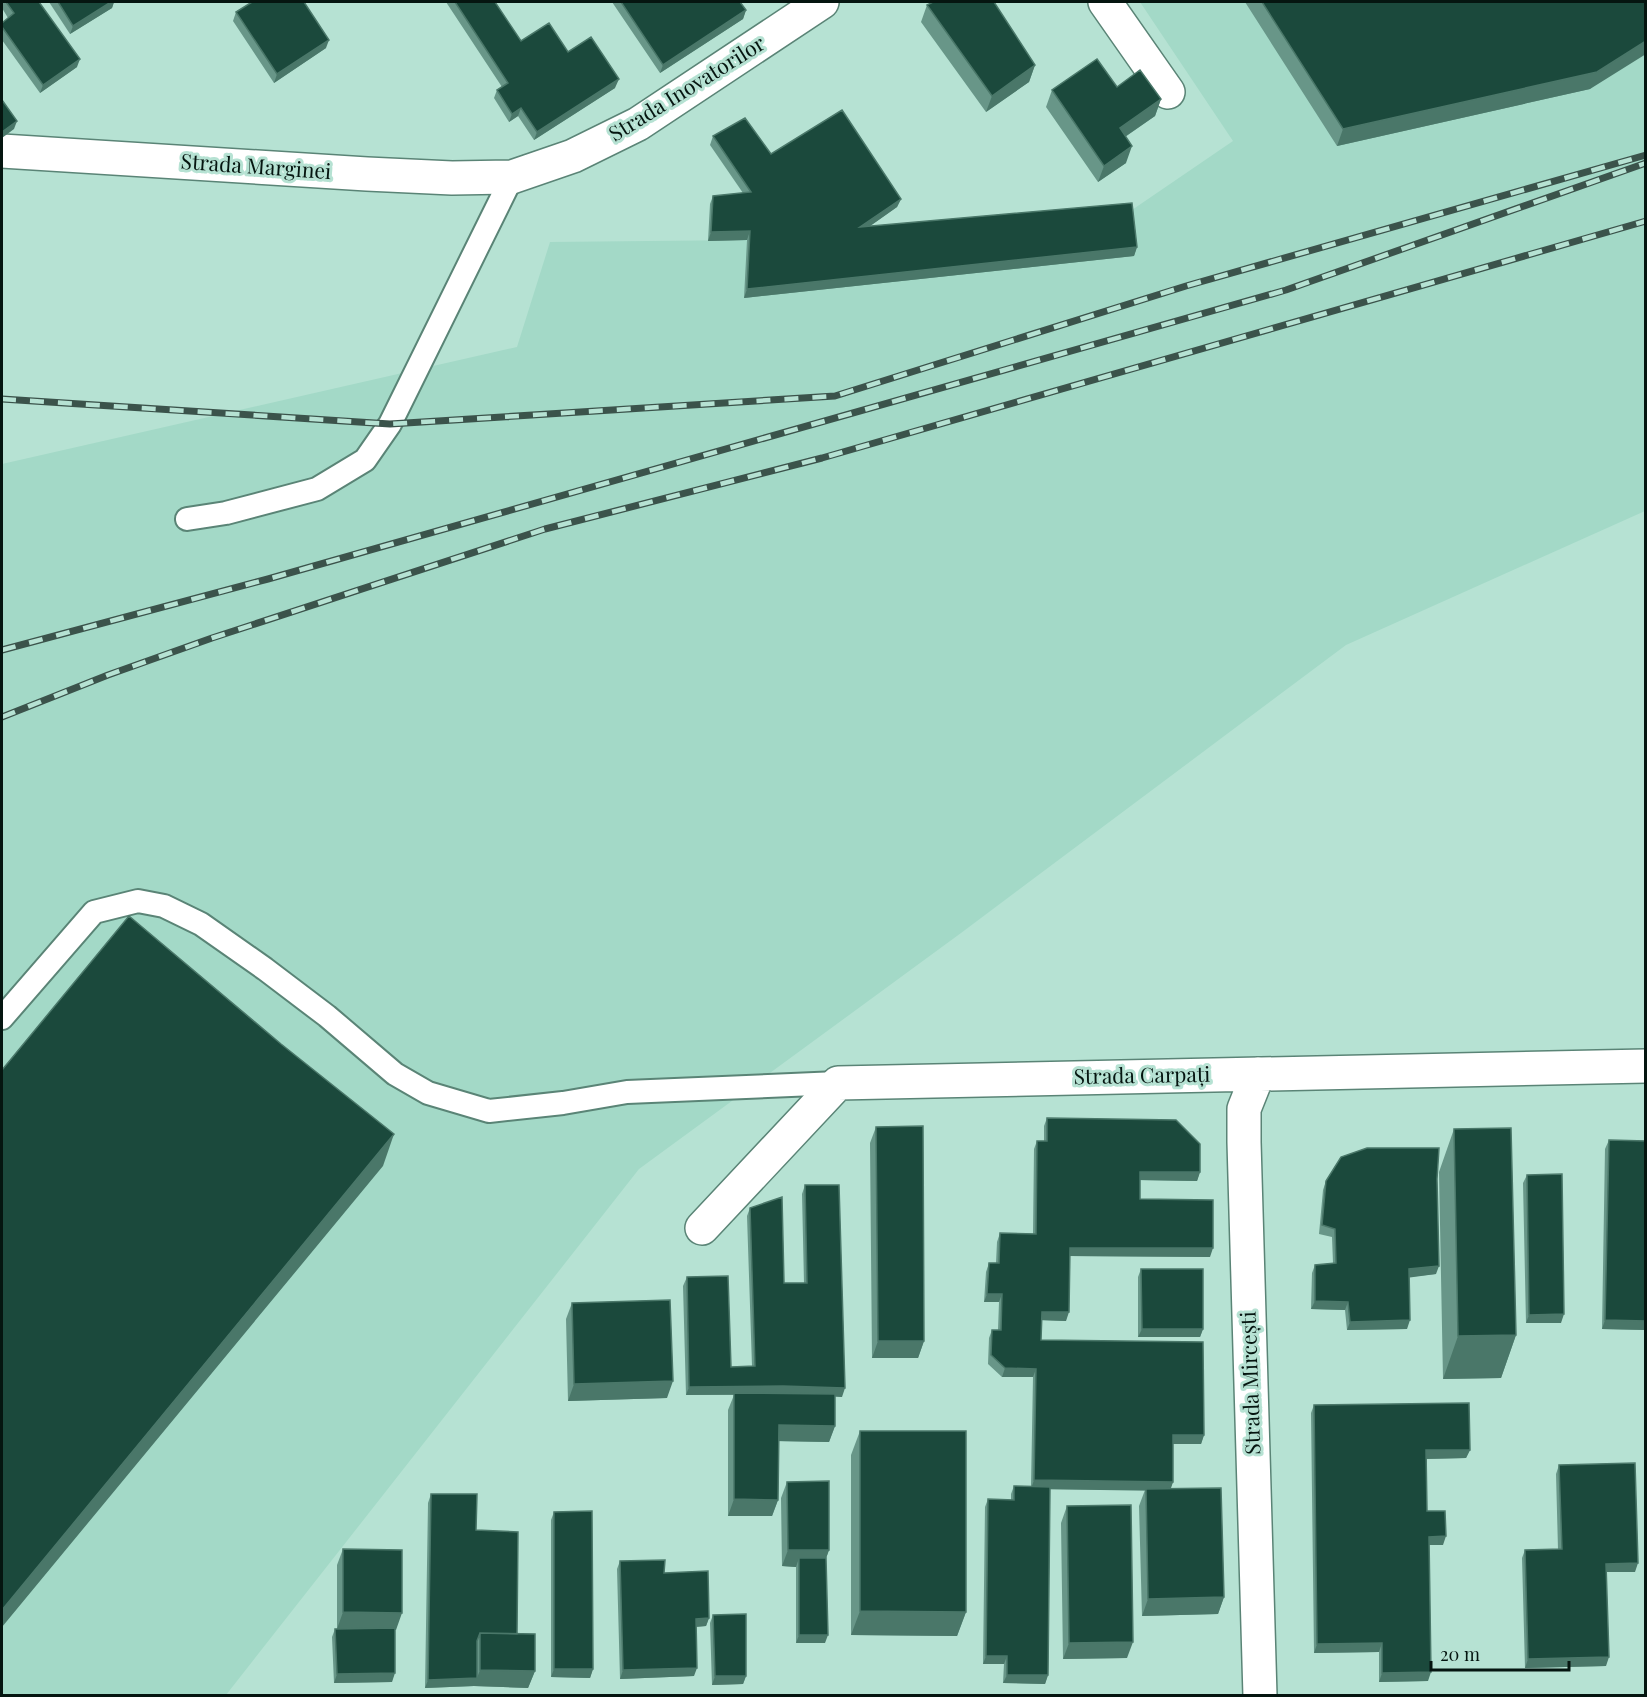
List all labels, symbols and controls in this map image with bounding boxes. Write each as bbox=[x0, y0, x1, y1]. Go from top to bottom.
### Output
street label: Strada Inovatorilor bbox=[603, 28, 770, 147]
street label: Strada Marginei bbox=[180, 146, 332, 184]
street label: Strada Carpați bbox=[1073, 1059, 1211, 1090]
street label: Strada Mircești bbox=[1233, 1311, 1266, 1455]
scale bar bbox=[1431, 1634, 1569, 1672]
text: 20 m bbox=[1440, 1642, 1480, 1666]

